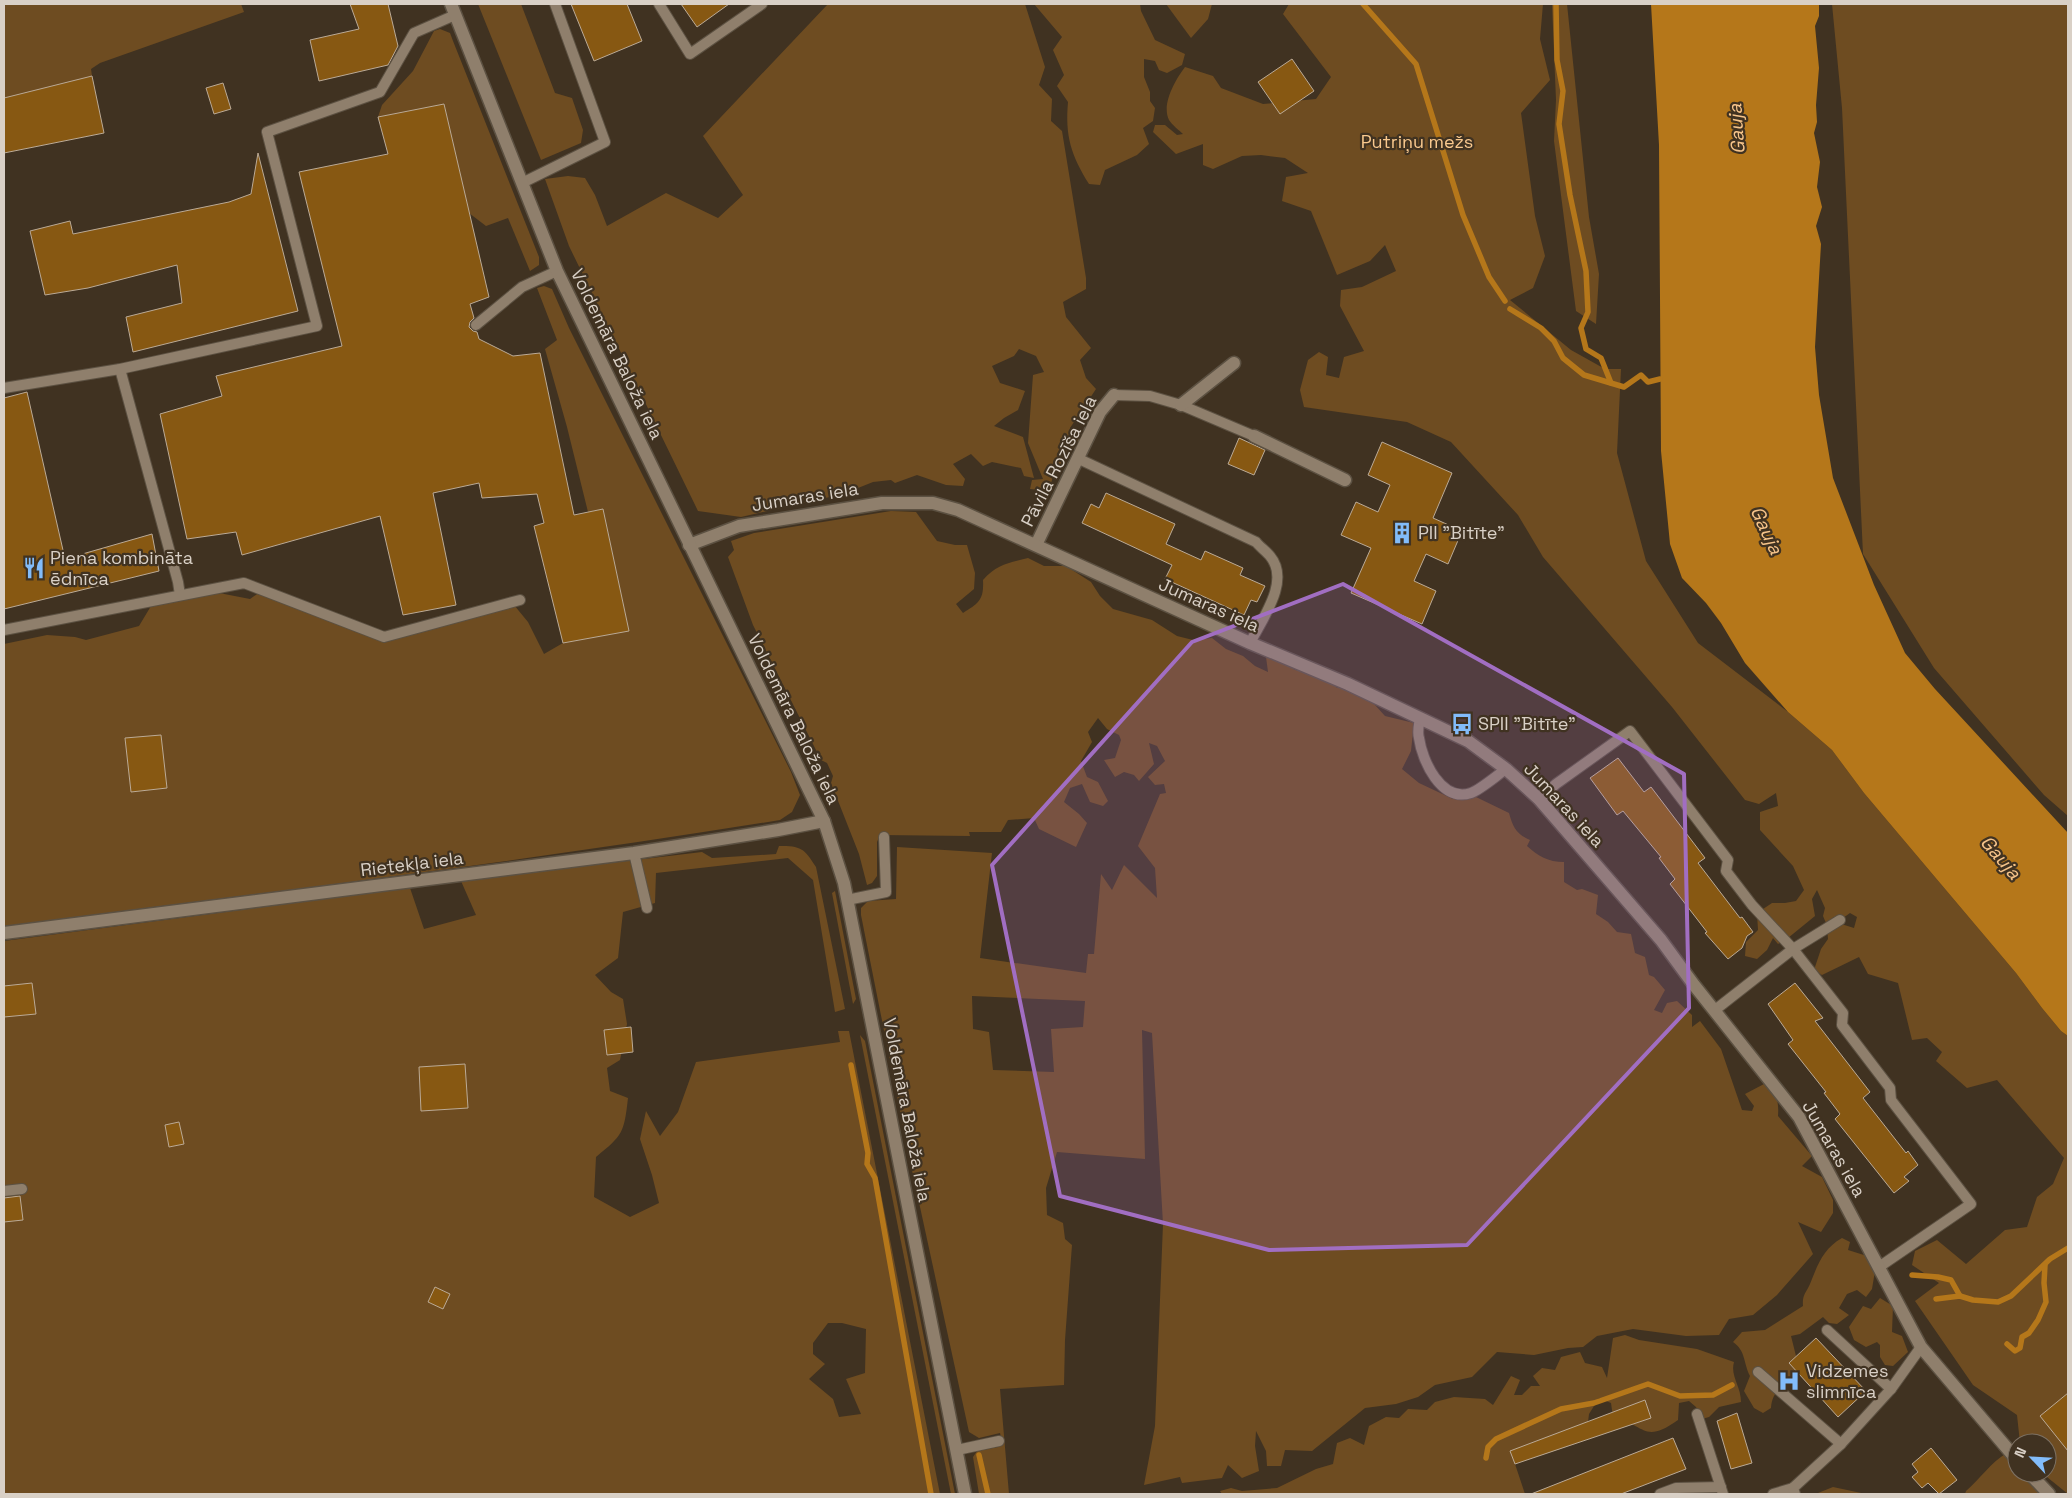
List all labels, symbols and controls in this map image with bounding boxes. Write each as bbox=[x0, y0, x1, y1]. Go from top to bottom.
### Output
water label: Gauja bbox=[1722, 103, 1751, 155]
park label: Putriņu mežs bbox=[1361, 130, 1473, 153]
street label: Voldemāra Baloža iela bbox=[566, 265, 669, 443]
street label: Pāvila Rozīša iela bbox=[1016, 391, 1102, 530]
street label: Jumaras iela bbox=[750, 477, 860, 516]
water label: Gauja bbox=[1745, 502, 1789, 558]
building icon: PII "Bitīte" bbox=[1389, 520, 1415, 546]
place label: PII "Bitīte" bbox=[1418, 521, 1505, 544]
place label: Piena kombināta ēdnīca bbox=[50, 546, 193, 590]
restaurant icon: Piena kombināta ēdnīca bbox=[21, 555, 47, 581]
street label: Jumaras iela bbox=[1155, 572, 1263, 637]
street label: Voldemāra Baloža iela bbox=[743, 630, 846, 808]
bus stop icon: SPII "Bitīte" bbox=[1449, 711, 1475, 737]
place label: SPII "Bitīte" bbox=[1478, 712, 1576, 735]
street label: Jumaras iela bbox=[1519, 757, 1610, 852]
water label: Gauja bbox=[1975, 830, 2027, 885]
street label: Rietekļa iela bbox=[359, 846, 465, 881]
street label: Voldemāra Baloža iela bbox=[878, 1016, 937, 1204]
street label: Jumaras iela bbox=[1798, 1096, 1871, 1201]
place label: Vidzemes slimnīca bbox=[1806, 1359, 1888, 1403]
hospital icon: Vidzemes slimnīca bbox=[1776, 1368, 1802, 1394]
north arrow bbox=[2007, 1433, 2057, 1483]
text: N bbox=[2010, 1444, 2030, 1461]

